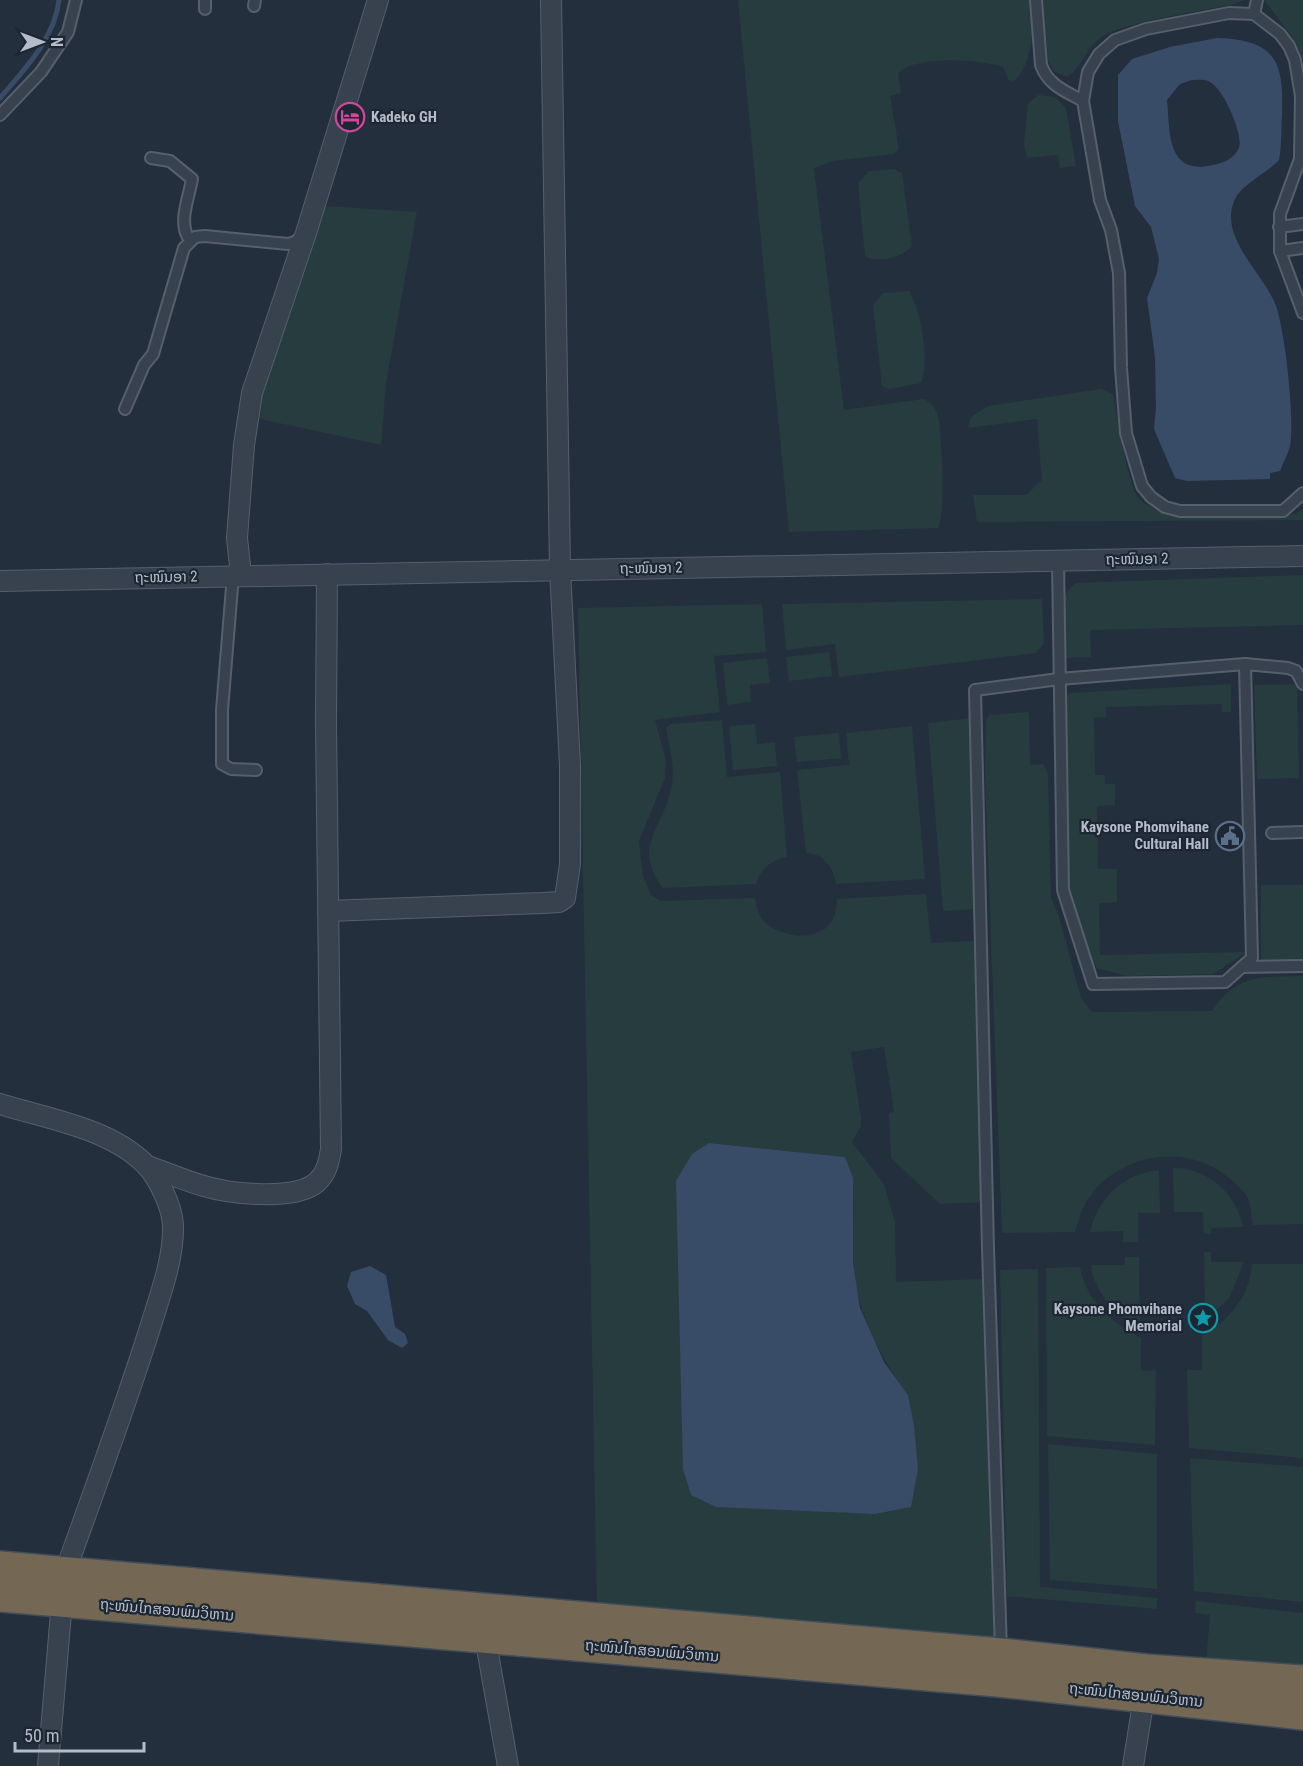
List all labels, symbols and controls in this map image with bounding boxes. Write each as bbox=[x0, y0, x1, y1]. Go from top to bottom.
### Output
north arrow bbox=[12, 12, 72, 72]
text: N bbox=[47, 37, 66, 47]
hotel icon: Kadeko GH bbox=[334, 101, 366, 133]
place label: Kadeko GH bbox=[371, 108, 437, 126]
street label: ຖະໜົນອາ 2 bbox=[1105, 549, 1169, 569]
street label: ຖະໜົນອາ 2 bbox=[619, 558, 683, 578]
street label: ຖະໜົນອາ 2 bbox=[134, 567, 198, 587]
place label: Kaysone Phomvihane Cultural Hall bbox=[1081, 818, 1209, 853]
public building icon: Kaysone Phomvihane Cultural Hall bbox=[1214, 820, 1246, 852]
place label: Kaysone Phomvihane Memorial bbox=[1054, 1300, 1182, 1335]
place icon: Kaysone Phomvihane Memorial bbox=[1187, 1302, 1219, 1334]
street label: ຖະໜົນໄກສອນພົມວິຫານ bbox=[99, 1595, 235, 1625]
street label: ຖະໜົນໄກສອນພົມວິຫານ bbox=[584, 1636, 720, 1666]
street label: ຖະໜົນໄກສອນພົມວິຫານ bbox=[1068, 1679, 1204, 1711]
scale bar bbox=[15, 1715, 144, 1753]
text: 50 m bbox=[24, 1725, 59, 1746]

